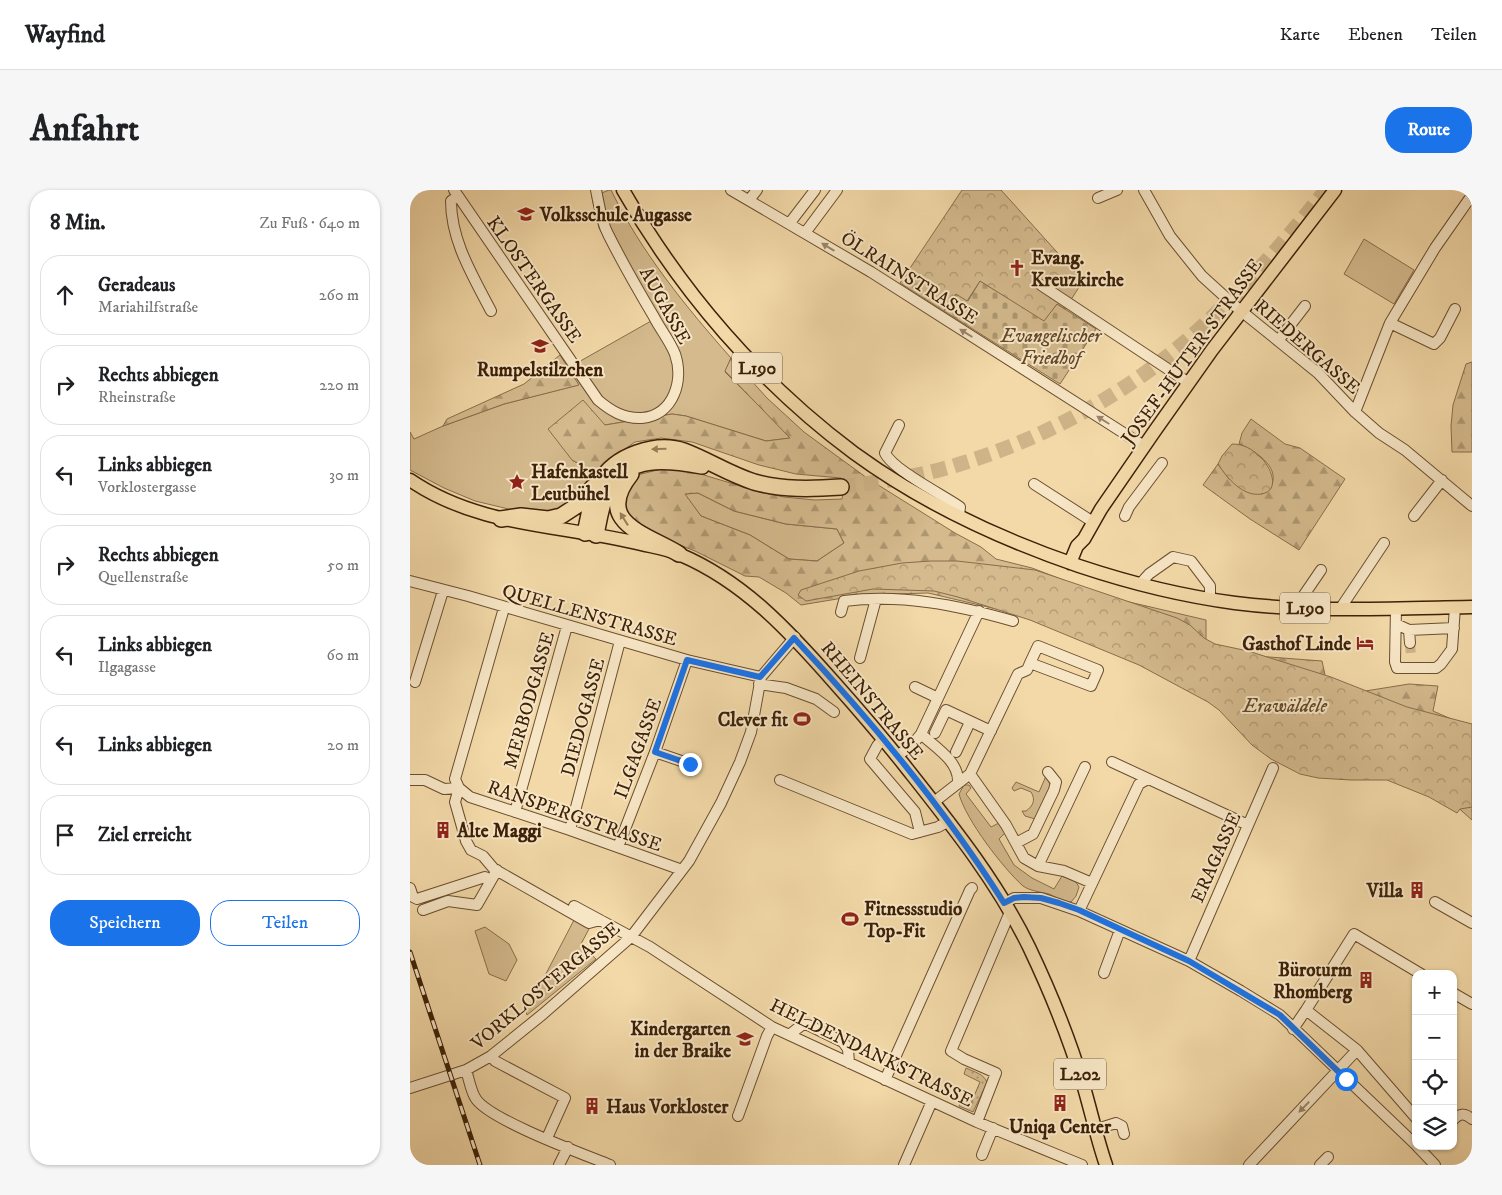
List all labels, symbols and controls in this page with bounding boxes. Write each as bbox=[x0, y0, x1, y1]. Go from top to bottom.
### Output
text: Wayfind bbox=[25, 20, 105, 50]
text: Karte bbox=[1280, 24, 1320, 46]
text: Ebenen bbox=[1348, 24, 1403, 46]
text: Teilen bbox=[1431, 24, 1477, 46]
button: Route bbox=[1385, 107, 1472, 153]
text: Anfahrt bbox=[30, 108, 139, 152]
school or university icon: Volksschule Augasse bbox=[516, 204, 536, 224]
place label: Volksschule Augasse bbox=[539, 204, 692, 227]
text: 8 Min. bbox=[50, 210, 106, 236]
street label: KLOSTERGASSE bbox=[481, 212, 586, 348]
text: Zu Fuß · 640 m bbox=[259, 213, 360, 233]
street label: ÖLRAINSTRASSE bbox=[836, 226, 983, 330]
one-way arrow bbox=[821, 242, 834, 251]
place label: Evang. Kreuzkirche bbox=[1031, 247, 1124, 292]
street label: JOSEF-HUTER-STRASSE bbox=[1116, 254, 1268, 451]
church icon: Evang. Kreuzkirche bbox=[1007, 258, 1027, 278]
street label: AUGASSE bbox=[634, 263, 695, 348]
text: Geradeaus bbox=[98, 274, 175, 297]
icon: ahead bbox=[51, 281, 79, 309]
text: 260 m bbox=[319, 285, 359, 305]
street label: RIEDERGASSE bbox=[1249, 295, 1365, 399]
text: Mariahilfstraße bbox=[98, 297, 198, 317]
park label: Evangelischer Friedhof bbox=[1000, 325, 1103, 370]
one-way arrow bbox=[959, 328, 972, 338]
school or university icon: Rumpelstilzchen bbox=[530, 336, 550, 356]
road number: L190 bbox=[732, 352, 782, 384]
place label: Rumpelstilzchen bbox=[477, 359, 604, 382]
text: Rechts abbiegen bbox=[98, 364, 219, 387]
icon: right bbox=[51, 371, 79, 399]
text: 220 m bbox=[319, 375, 359, 395]
text: Rheinstraße bbox=[98, 387, 176, 407]
one-way arrow bbox=[1096, 415, 1110, 425]
one-way arrow bbox=[651, 445, 667, 453]
text: Links abbiegen bbox=[98, 454, 212, 477]
icon: left bbox=[51, 461, 79, 489]
place label: Hafenkastell Leutbühel bbox=[531, 461, 628, 506]
text: 30 m bbox=[329, 465, 359, 485]
place icon: Hafenkastell Leutbühel bbox=[507, 472, 527, 492]
text: Vorklostergasse bbox=[98, 477, 196, 497]
one-way arrow bbox=[620, 512, 629, 525]
text: Rechts abbiegen bbox=[98, 544, 219, 567]
icon: right bbox=[51, 551, 79, 579]
text: 50 m bbox=[327, 555, 359, 575]
text: Quellenstraße bbox=[98, 567, 188, 587]
street label: QUELLENSTRASSE bbox=[499, 579, 680, 651]
road number: L190 bbox=[1280, 592, 1330, 623]
street label: MERBODGASSE bbox=[499, 629, 560, 772]
place label: Gasthof Linde bbox=[1242, 633, 1351, 656]
hotel icon: Gasthof Linde bbox=[1355, 633, 1375, 653]
text: Links abbiegen bbox=[98, 634, 212, 657]
street label: RHEINSTRASSE bbox=[816, 637, 928, 765]
icon: left bbox=[51, 641, 79, 669]
text: 60 m bbox=[327, 645, 359, 665]
street label: DIEDOGASSE bbox=[557, 656, 610, 779]
text: Ilgagasse bbox=[98, 657, 156, 677]
street label: ILGAGASSE bbox=[610, 695, 667, 802]
park label: Erawäldele bbox=[1242, 695, 1327, 718]
place label: Clever fit bbox=[718, 709, 789, 732]
sports icon: Clever fit bbox=[792, 709, 812, 729]
icon: left bbox=[51, 731, 79, 759]
text: Links abbiegen bbox=[98, 734, 212, 757]
text: 20 m bbox=[327, 735, 359, 755]
route end bbox=[679, 753, 702, 776]
street label: RANSPERGSTRASSE bbox=[484, 776, 665, 857]
street label: ERAGASSE bbox=[1186, 809, 1247, 907]
building icon: Alte Maggi bbox=[433, 820, 453, 840]
place label: Alte Maggi bbox=[456, 820, 542, 843]
icon: arrive bbox=[51, 821, 79, 849]
text: Ziel erreicht bbox=[98, 824, 192, 847]
place label: Villa bbox=[1366, 880, 1404, 903]
building icon: Villa bbox=[1407, 880, 1427, 900]
place label: Fitnessstudio Top-Fit bbox=[863, 898, 962, 943]
button: Speichern bbox=[50, 900, 200, 946]
button: Teilen bbox=[210, 900, 360, 946]
sports icon: Fitnessstudio Top-Fit bbox=[840, 909, 860, 929]
street label: VORKLOSTERGASSE bbox=[466, 917, 625, 1056]
place label: Büroturm Rhomberg bbox=[1273, 959, 1353, 1004]
building icon: Büroturm Rhomberg bbox=[1356, 970, 1376, 990]
map controls bbox=[1412, 970, 1457, 1150]
button: + bbox=[1412, 970, 1457, 1015]
street label: HELDENDANKSTRASSE bbox=[766, 994, 977, 1113]
button: − bbox=[1412, 1015, 1457, 1060]
place label: Kindergarten in der Braike bbox=[630, 1018, 732, 1063]
school or university icon: Kindergarten in der Braike bbox=[735, 1029, 755, 1049]
road number: L202 bbox=[1054, 1059, 1106, 1090]
button: locate bbox=[1412, 1060, 1457, 1105]
route start bbox=[1335, 1068, 1358, 1091]
building icon: Uniqa Center bbox=[1050, 1093, 1070, 1113]
building icon: Haus Vorkloster bbox=[582, 1096, 602, 1116]
place label: Haus Vorkloster bbox=[606, 1096, 729, 1119]
one-way arrow bbox=[1299, 1100, 1311, 1112]
button: layers bbox=[1412, 1105, 1457, 1150]
place label: Uniqa Center bbox=[1009, 1116, 1112, 1140]

